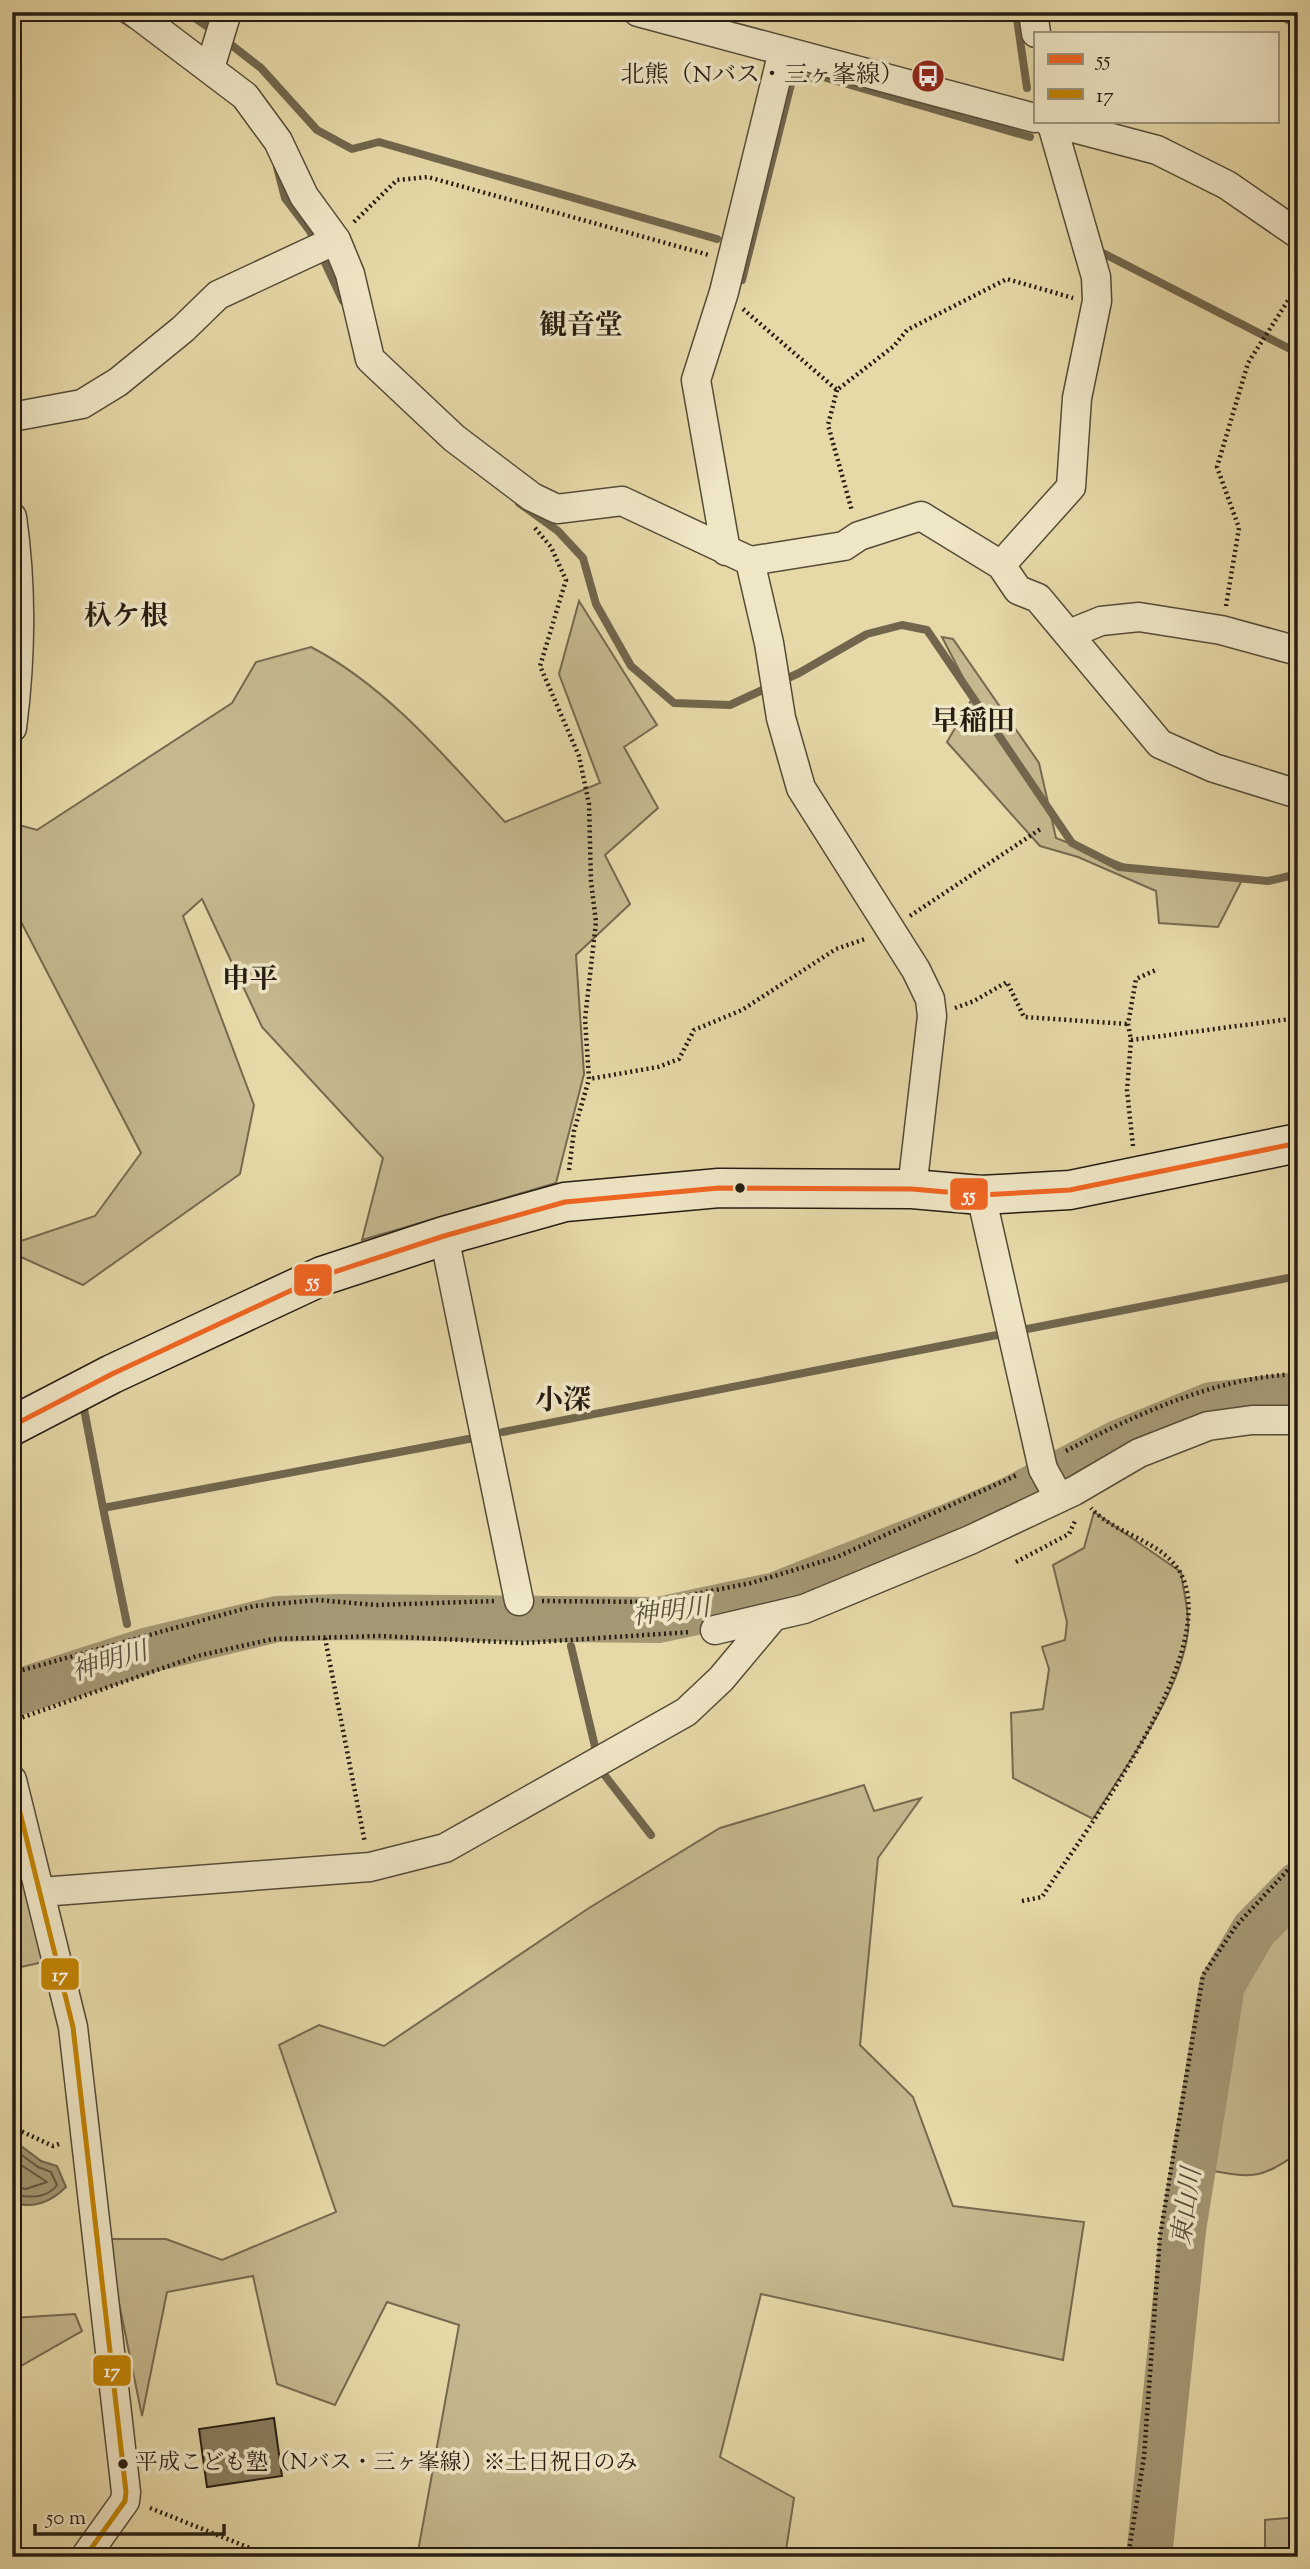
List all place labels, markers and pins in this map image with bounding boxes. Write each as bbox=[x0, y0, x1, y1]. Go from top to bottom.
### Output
bus stop icon: 北熊（Nバス・三ヶ峯線） bbox=[909, 57, 947, 95]
place label: 北熊（Nバス・三ヶ峯線） bbox=[621, 59, 904, 93]
unlabelled marker bbox=[733, 1181, 747, 1195]
place label: 平成こども塾（Nバス・三ヶ峯線）※土日祝日のみ bbox=[136, 2448, 638, 2480]
marker: 平成こども塾（Nバス・三ヶ峯線）※土日祝日のみ bbox=[116, 2457, 130, 2471]

